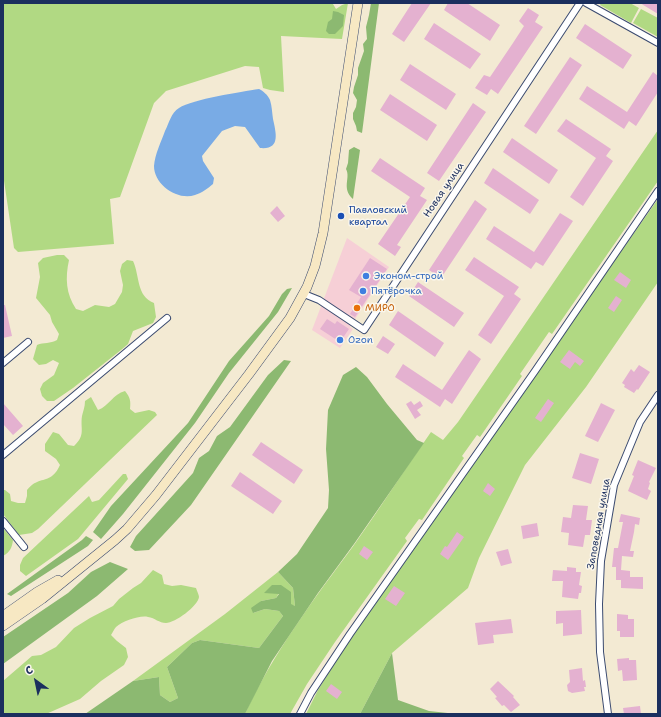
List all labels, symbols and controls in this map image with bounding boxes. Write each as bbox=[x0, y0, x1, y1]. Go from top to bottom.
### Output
street label: Новая улица bbox=[421, 160, 467, 220]
place label: Павловский квартал bbox=[349, 204, 407, 228]
marker: Павловский квартал bbox=[336, 211, 346, 221]
place label: Эконом-строй bbox=[374, 270, 443, 282]
marker: Эконом-строй bbox=[361, 271, 371, 281]
place label: Пятёрочка bbox=[371, 285, 422, 297]
marker: Пятёрочка bbox=[358, 286, 368, 296]
place label: МИРО bbox=[365, 302, 395, 314]
marker: МИРО bbox=[352, 303, 362, 313]
place label: Ozon bbox=[348, 334, 373, 346]
marker: Ozon bbox=[335, 335, 345, 345]
street label: Заповедная улица bbox=[585, 478, 613, 570]
north arrow bbox=[16, 661, 56, 701]
text: С bbox=[22, 662, 36, 679]

